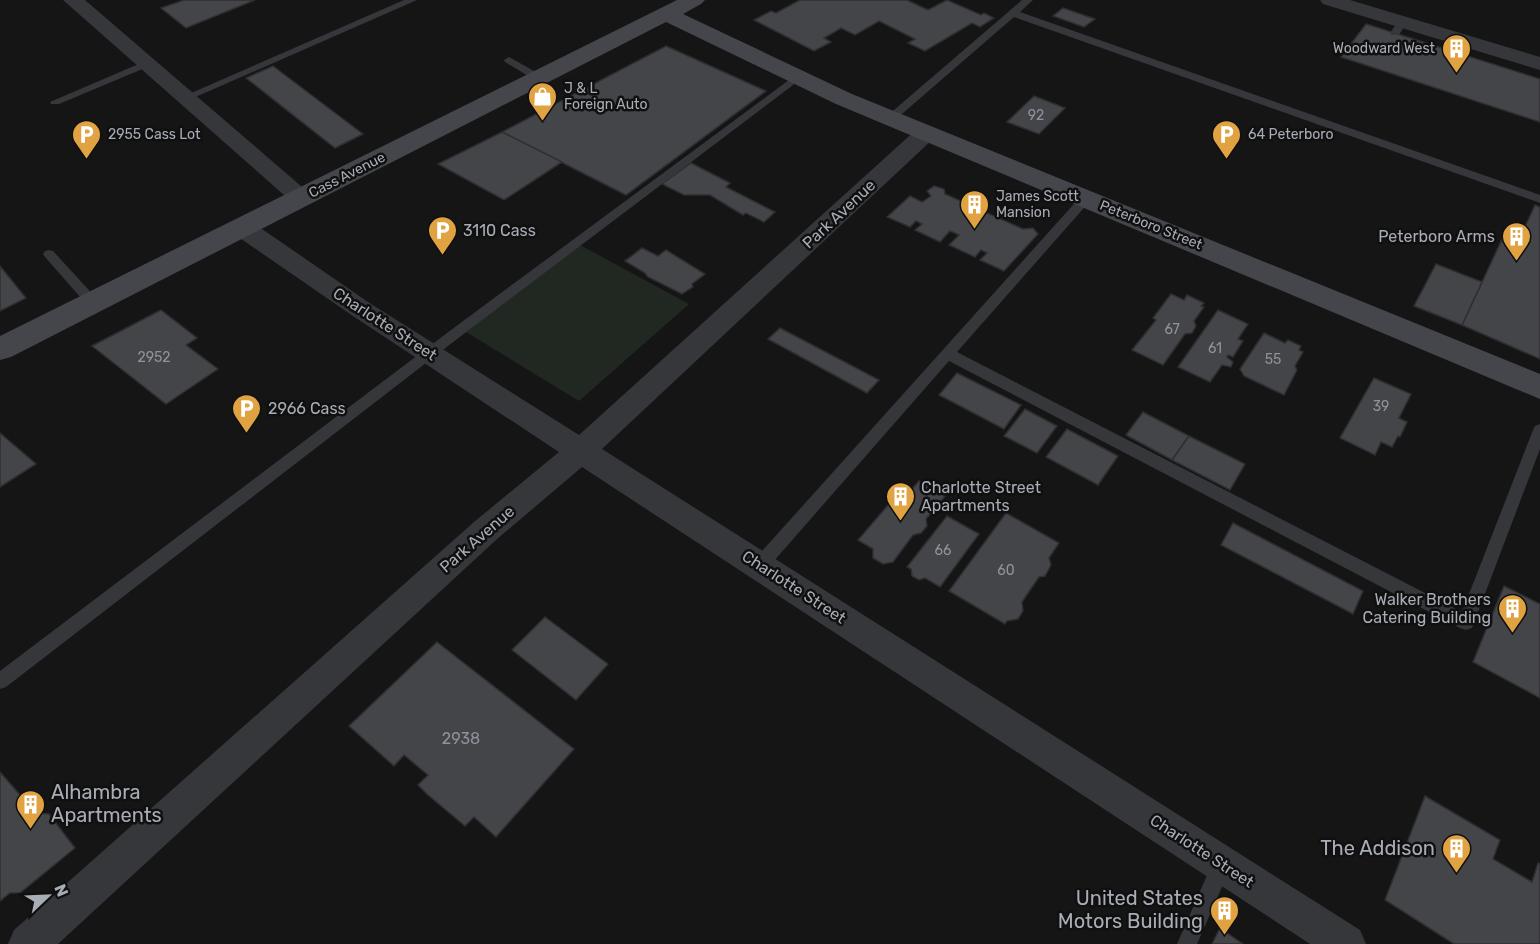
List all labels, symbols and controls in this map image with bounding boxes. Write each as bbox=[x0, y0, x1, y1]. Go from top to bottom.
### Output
building icon: Woodward West bbox=[1440, 32, 1472, 74]
place label: Woodward West bbox=[1333, 40, 1436, 57]
shop icon: J & L Foreign Auto bbox=[527, 80, 559, 122]
place label: J & L Foreign Auto bbox=[564, 80, 648, 113]
house number: 92 bbox=[1028, 107, 1044, 124]
parking icon: 2955 Cass Lot bbox=[71, 118, 103, 160]
parking icon: 64 Peterboro bbox=[1211, 118, 1243, 160]
place label: 2955 Cass Lot bbox=[108, 126, 201, 143]
place label: 64 Peterboro bbox=[1248, 126, 1333, 143]
street label: Cass Avenue bbox=[306, 148, 388, 202]
street label: Park Avenue bbox=[799, 175, 879, 253]
building icon: James Scott Mansion bbox=[959, 188, 991, 230]
place label: James Scott Mansion bbox=[996, 188, 1079, 221]
street label: Peterboro Street bbox=[1097, 197, 1205, 253]
parking icon: 3110 Cass bbox=[426, 214, 458, 256]
building icon: Peterboro Arms bbox=[1500, 220, 1532, 262]
place label: 3110 Cass bbox=[463, 221, 536, 240]
place label: Peterboro Arms bbox=[1378, 227, 1495, 246]
street label: Charlotte Street bbox=[330, 283, 440, 365]
house number: 67 bbox=[1164, 321, 1180, 338]
house number: 61 bbox=[1208, 340, 1222, 357]
house number: 2952 bbox=[137, 349, 171, 366]
house number: 55 bbox=[1265, 351, 1281, 368]
parking icon: 2966 Cass bbox=[231, 392, 263, 434]
house number: 39 bbox=[1373, 398, 1389, 415]
place label: 2966 Cass bbox=[268, 399, 346, 418]
place label: Charlotte Street Apartments bbox=[921, 478, 1041, 515]
building icon: Charlotte Street Apartments bbox=[884, 480, 916, 522]
street label: Park Avenue bbox=[436, 501, 518, 577]
house number: 66 bbox=[935, 542, 951, 559]
street label: Charlotte Street bbox=[739, 546, 849, 628]
house number: 60 bbox=[997, 562, 1015, 579]
place label: Walker Brothers Catering Building bbox=[1363, 590, 1491, 627]
building icon: Walker Brothers Catering Building bbox=[1496, 592, 1528, 634]
house number: 2938 bbox=[442, 729, 480, 748]
place label: Alhambra Apartments bbox=[51, 780, 162, 827]
building icon: Alhambra Apartments bbox=[14, 788, 46, 830]
street label: Charlotte Street bbox=[1147, 810, 1257, 892]
building icon: The Addison bbox=[1440, 832, 1472, 874]
place label: The Addison bbox=[1320, 836, 1435, 860]
north arrow bbox=[18, 866, 78, 926]
text: N bbox=[50, 881, 72, 899]
place label: United States Motors Building bbox=[1058, 886, 1203, 933]
building icon: United States Motors Building bbox=[1208, 894, 1240, 936]

